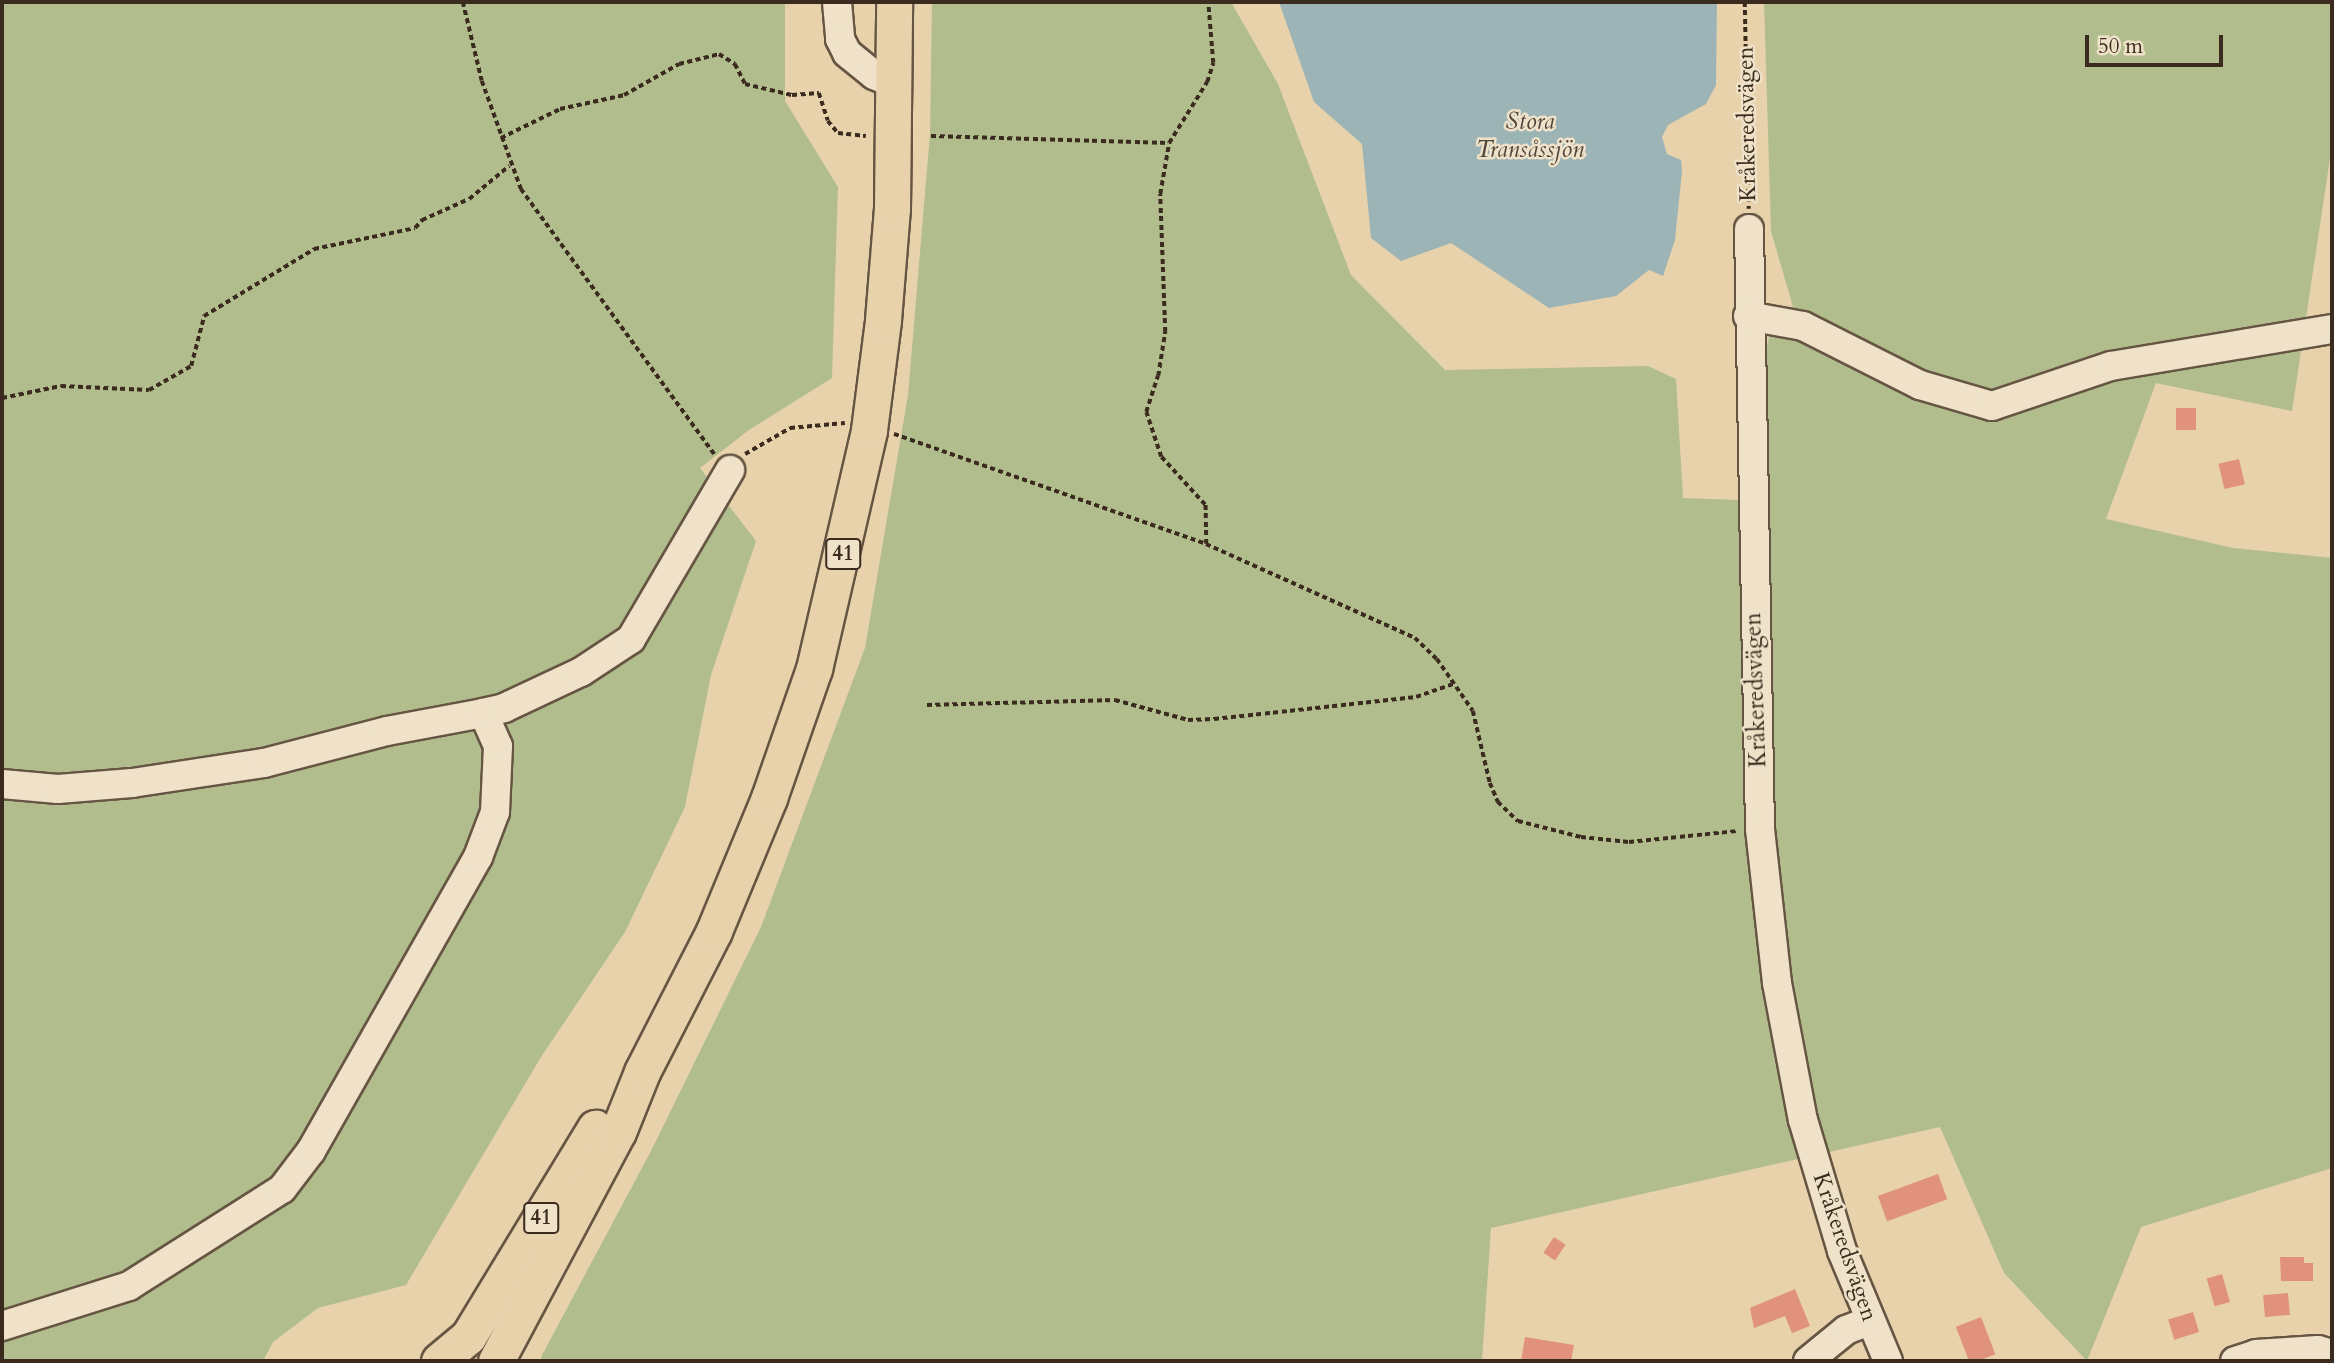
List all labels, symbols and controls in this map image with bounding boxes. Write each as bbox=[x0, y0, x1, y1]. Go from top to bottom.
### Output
scale bar bbox=[2089, 21, 2227, 65]
text: 50 m bbox=[2098, 32, 2143, 61]
street label: Kråkeredsvägen bbox=[1732, 46, 1762, 202]
water label: Stora Transåssjön bbox=[1476, 108, 1584, 164]
road number: 41 bbox=[824, 536, 862, 572]
street label: Kråkeredsvägen bbox=[1740, 612, 1772, 768]
street label: Kråkeredsvägen bbox=[1807, 1169, 1883, 1325]
road number: 41 bbox=[522, 1200, 560, 1236]

